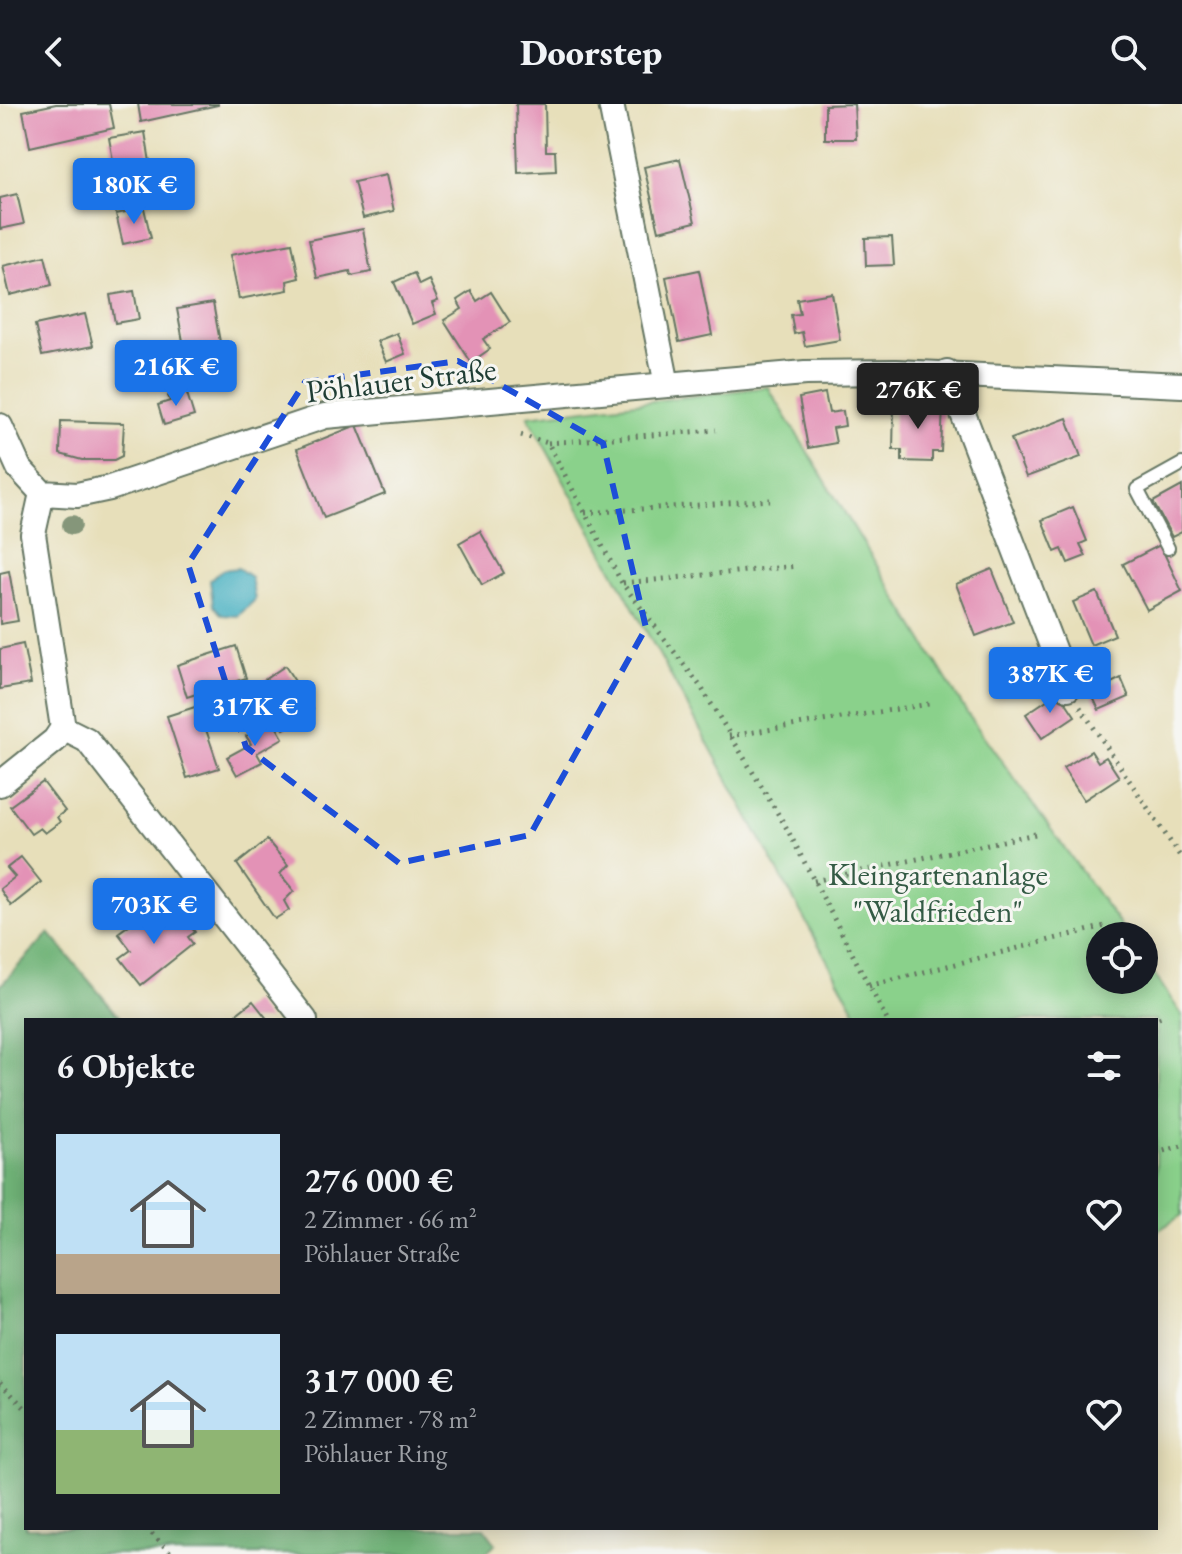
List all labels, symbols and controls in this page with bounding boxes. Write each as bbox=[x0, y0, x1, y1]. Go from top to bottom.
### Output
text: Doorstep bbox=[520, 29, 662, 76]
icon: back bbox=[32, 30, 76, 74]
icon: search bbox=[1106, 30, 1150, 74]
pin: 180K € bbox=[69, 158, 199, 226]
text: 180K € bbox=[91, 167, 177, 201]
pin: 216K € bbox=[111, 340, 241, 408]
street label: Pöhlauer Straße bbox=[303, 347, 499, 413]
text: 216K € bbox=[133, 349, 219, 383]
pin: 276K € bbox=[853, 363, 983, 431]
text: 276K € bbox=[875, 372, 961, 406]
pin: 387K € bbox=[985, 647, 1115, 715]
text: 387K € bbox=[1007, 656, 1093, 690]
pin: 317K € bbox=[190, 680, 320, 748]
text: 317K € bbox=[212, 689, 298, 723]
park label: Kleingartenanlage "Waldfrieden" bbox=[828, 853, 1048, 932]
pin: 703K € bbox=[89, 878, 219, 946]
text: 703K € bbox=[111, 887, 197, 921]
map controls bbox=[1086, 922, 1158, 994]
button: locate bbox=[1086, 922, 1158, 994]
text: 6 Objekte bbox=[56, 1044, 195, 1088]
icon: filters bbox=[1082, 1044, 1126, 1088]
text: 276 000 € bbox=[304, 1158, 453, 1202]
icon: home bbox=[120, 1166, 216, 1262]
icon: heart bbox=[1082, 1192, 1126, 1236]
text: 2 Zimmer · 66 m² bbox=[304, 1202, 477, 1236]
text: Pöhlauer Straße bbox=[304, 1236, 460, 1270]
text: 317 000 € bbox=[304, 1358, 453, 1402]
icon: home bbox=[120, 1366, 216, 1462]
icon: heart bbox=[1082, 1392, 1126, 1436]
text: 2 Zimmer · 78 m² bbox=[304, 1402, 477, 1436]
text: Pöhlauer Ring bbox=[304, 1436, 447, 1470]

